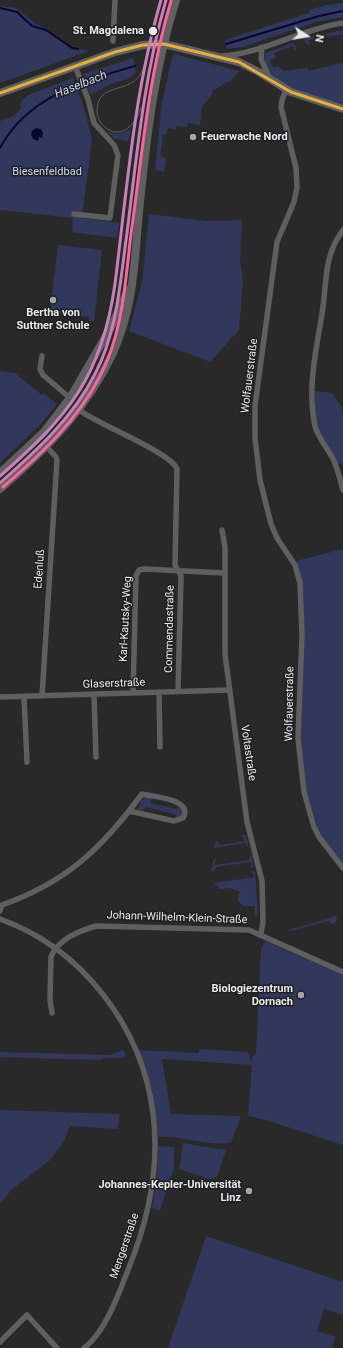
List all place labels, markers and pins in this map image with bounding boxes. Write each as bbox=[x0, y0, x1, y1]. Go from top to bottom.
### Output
place label: St. Magdalena bbox=[73, 24, 144, 38]
marker: St. Magdalena bbox=[147, 25, 159, 37]
place label: Feuerwache Nord bbox=[201, 130, 288, 144]
marker: Feuerwache Nord bbox=[188, 132, 198, 142]
marker: Bertha von Suttner Schule bbox=[48, 295, 58, 305]
place label: Bertha von Suttner Schule bbox=[17, 306, 89, 332]
place label: Biologiezentrum Dornach bbox=[212, 982, 293, 1008]
marker: Biologiezentrum Dornach bbox=[296, 990, 306, 1000]
place label: Johannes-Kepler-Universität Linz bbox=[98, 1178, 241, 1204]
marker: Johannes-Kepler-Universität Linz bbox=[244, 1186, 254, 1196]

